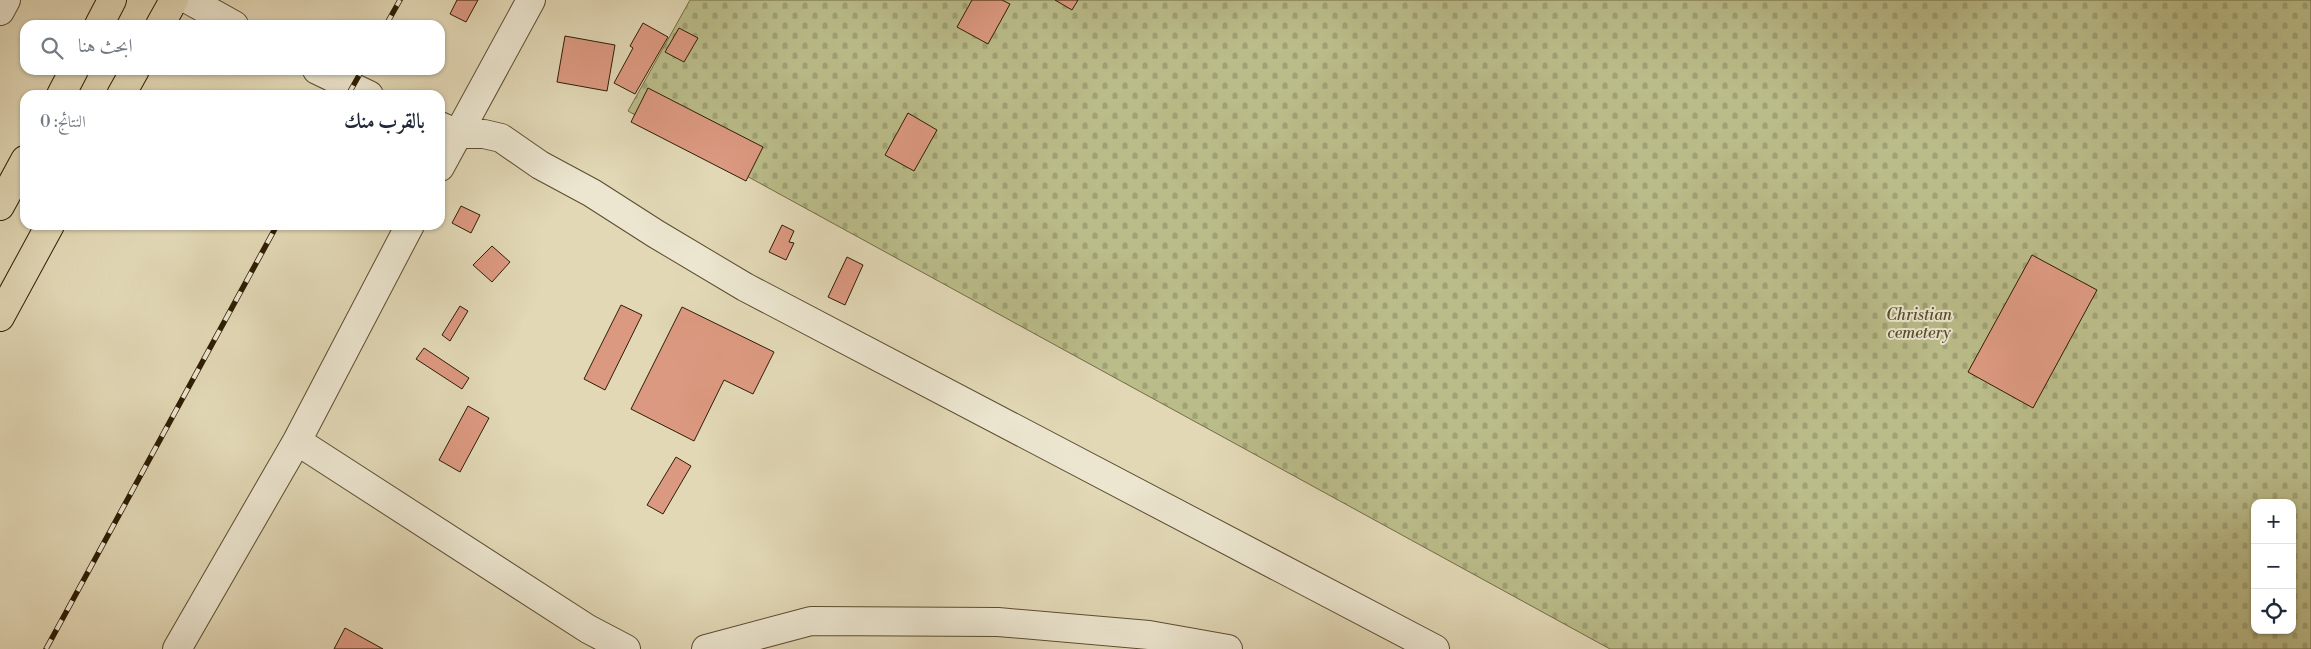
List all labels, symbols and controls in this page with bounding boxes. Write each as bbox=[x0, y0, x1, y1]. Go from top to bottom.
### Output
search box bbox=[20, 20, 445, 75]
icon: search bbox=[38, 34, 66, 62]
text: ابحث هنا bbox=[78, 34, 133, 58]
text: بالقرب منك bbox=[344, 109, 425, 135]
text: النتائج: 0 bbox=[40, 112, 86, 132]
park label: Christian cemetery bbox=[1886, 305, 1953, 343]
map controls bbox=[2251, 499, 2296, 634]
button: + bbox=[2251, 499, 2296, 544]
button: − bbox=[2251, 544, 2296, 589]
button: locate bbox=[2251, 589, 2296, 634]

